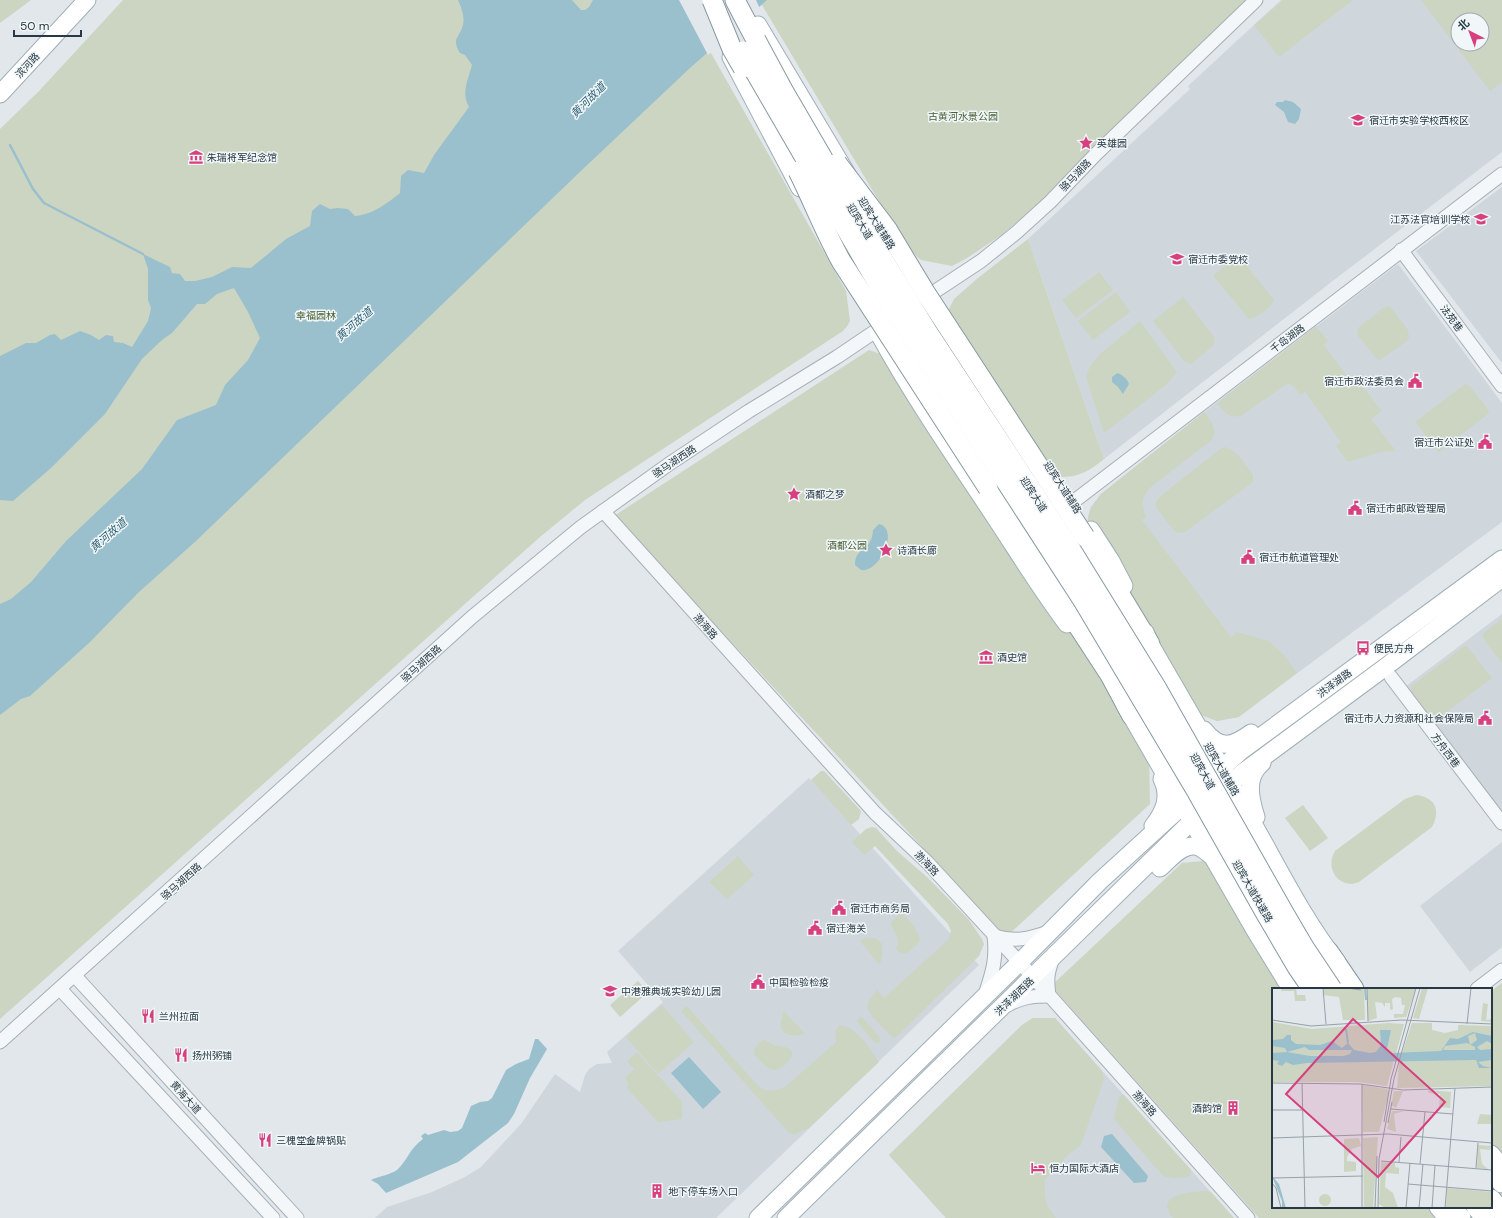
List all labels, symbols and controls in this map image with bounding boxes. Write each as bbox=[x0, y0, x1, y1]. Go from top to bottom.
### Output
scale bar bbox=[14, 12, 81, 38]
north arrow bbox=[1450, 12, 1490, 52]
text: 北 bbox=[1455, 16, 1472, 33]
text: 50 m bbox=[20, 18, 49, 34]
street label: 滨河路 bbox=[12, 50, 42, 81]
water label: 黄河故道 bbox=[567, 78, 610, 121]
park label: 古黄河水景公园 bbox=[928, 110, 998, 123]
school or university icon: 宿迁市实验学校西校区 bbox=[1350, 112, 1366, 128]
place label: 宿迁市实验学校西校区 bbox=[1369, 114, 1469, 127]
place icon: 英雄园 bbox=[1078, 135, 1094, 151]
place label: 英雄园 bbox=[1097, 137, 1127, 150]
museum icon: 朱瑞将军纪念馆 bbox=[188, 149, 204, 165]
place label: 朱瑞将军纪念馆 bbox=[207, 151, 277, 164]
street label: 骆马湖路 bbox=[1057, 156, 1094, 194]
street label: 迎宾大道辅路 bbox=[855, 194, 898, 252]
street label: 迎宾大道 bbox=[844, 201, 875, 242]
school or university icon: 江苏法官培训学校 bbox=[1473, 211, 1489, 227]
place label: 江苏法官培训学校 bbox=[1390, 213, 1470, 226]
school or university icon: 宿迁市委党校 bbox=[1169, 251, 1185, 267]
place label: 宿迁市委党校 bbox=[1188, 253, 1248, 266]
street label: 法苑巷 bbox=[1437, 302, 1466, 334]
water label: 黄河故道 bbox=[333, 303, 377, 344]
park label: 幸福园林 bbox=[296, 309, 336, 322]
street label: 千岛湖路 bbox=[1267, 321, 1307, 356]
public building icon: 宿迁市政法委员会 bbox=[1407, 373, 1423, 389]
place label: 宿迁市政法委员会 bbox=[1324, 375, 1404, 388]
public building icon: 宿迁市公证处 bbox=[1477, 434, 1493, 450]
place label: 宿迁市公证处 bbox=[1414, 436, 1474, 449]
street label: 骆马湖西路 bbox=[650, 442, 699, 481]
street label: 迎宾大道辅路 bbox=[1041, 459, 1084, 516]
street label: 迎宾大道 bbox=[1017, 474, 1050, 515]
place icon: 酒都之梦 bbox=[786, 486, 802, 502]
place label: 酒都之梦 bbox=[805, 488, 845, 501]
public building icon: 宿迁市邮政管理局 bbox=[1347, 500, 1363, 516]
place label: 宿迁市邮政管理局 bbox=[1366, 502, 1446, 515]
water label: 黄河故道 bbox=[87, 514, 131, 555]
park label: 酒都公园 bbox=[827, 539, 867, 552]
place icon: 诗酒长廊 bbox=[878, 542, 894, 558]
place label: 诗酒长廊 bbox=[897, 544, 937, 557]
public building icon: 宿迁市航道管理处 bbox=[1240, 549, 1256, 565]
place label: 宿迁市航道管理处 bbox=[1259, 551, 1339, 564]
street label: 渤海路 bbox=[691, 611, 720, 642]
bus stop icon: 便民方舟 bbox=[1355, 640, 1371, 656]
street label: 骆马湖西路 bbox=[398, 642, 444, 685]
place label: 便民方舟 bbox=[1374, 642, 1414, 655]
museum icon: 酒史馆 bbox=[978, 649, 994, 665]
place label: 酒史馆 bbox=[997, 651, 1027, 664]
street label: 洪泽湖路 bbox=[1314, 666, 1354, 700]
public building icon: 宿迁市人力资源和社会保障局 bbox=[1477, 710, 1493, 726]
place label: 宿迁市人力资源和社会保障局 bbox=[1344, 712, 1474, 725]
street label: 方舟西巷 bbox=[1428, 730, 1463, 770]
street label: 迎宾大道辅路 bbox=[1202, 740, 1242, 798]
street label: 迎宾大道 bbox=[1188, 751, 1218, 791]
street label: 渤海路 bbox=[912, 848, 942, 879]
street label: 迎宾大道快速路 bbox=[1229, 858, 1276, 925]
street label: 骆马湖西路 bbox=[158, 860, 204, 903]
public building icon: 宿迁市商务局 bbox=[831, 900, 847, 916]
place label: 宿迁市商务局 bbox=[850, 902, 910, 915]
public building icon: 宿迁海关 bbox=[807, 920, 823, 936]
place label: 宿迁海关 bbox=[826, 922, 866, 935]
public building icon: 中国检验检疫 bbox=[750, 974, 766, 990]
street label: 洪泽湖西路 bbox=[992, 974, 1037, 1018]
place label: 中国检验检疫 bbox=[769, 976, 829, 989]
school or university icon: 中港雅典城实验幼儿园 bbox=[602, 983, 618, 999]
place label: 中港雅典城实验幼儿园 bbox=[621, 985, 721, 998]
inset map bbox=[1272, 988, 1492, 1208]
restaurant icon: 兰州拉面 bbox=[140, 1008, 156, 1024]
place label: 兰州拉面 bbox=[159, 1010, 199, 1023]
restaurant icon: 扬州粥铺 bbox=[173, 1047, 189, 1063]
place label: 扬州粥铺 bbox=[192, 1049, 232, 1062]
street label: 黄海大道 bbox=[167, 1078, 204, 1117]
street label: 渤海路 bbox=[1130, 1088, 1159, 1119]
building icon: 酒韵馆 bbox=[1225, 1100, 1241, 1116]
place label: 酒韵馆 bbox=[1192, 1102, 1222, 1115]
restaurant icon: 三槐堂金牌锅贴 bbox=[257, 1132, 273, 1148]
place label: 三槐堂金牌锅贴 bbox=[276, 1134, 346, 1147]
hotel icon: 恒力国际大酒店 bbox=[1030, 1160, 1046, 1176]
place label: 恒力国际大酒店 bbox=[1049, 1162, 1119, 1175]
building icon: 地下停车场入口 bbox=[649, 1183, 665, 1199]
place label: 地下停车场入口 bbox=[668, 1185, 738, 1198]

